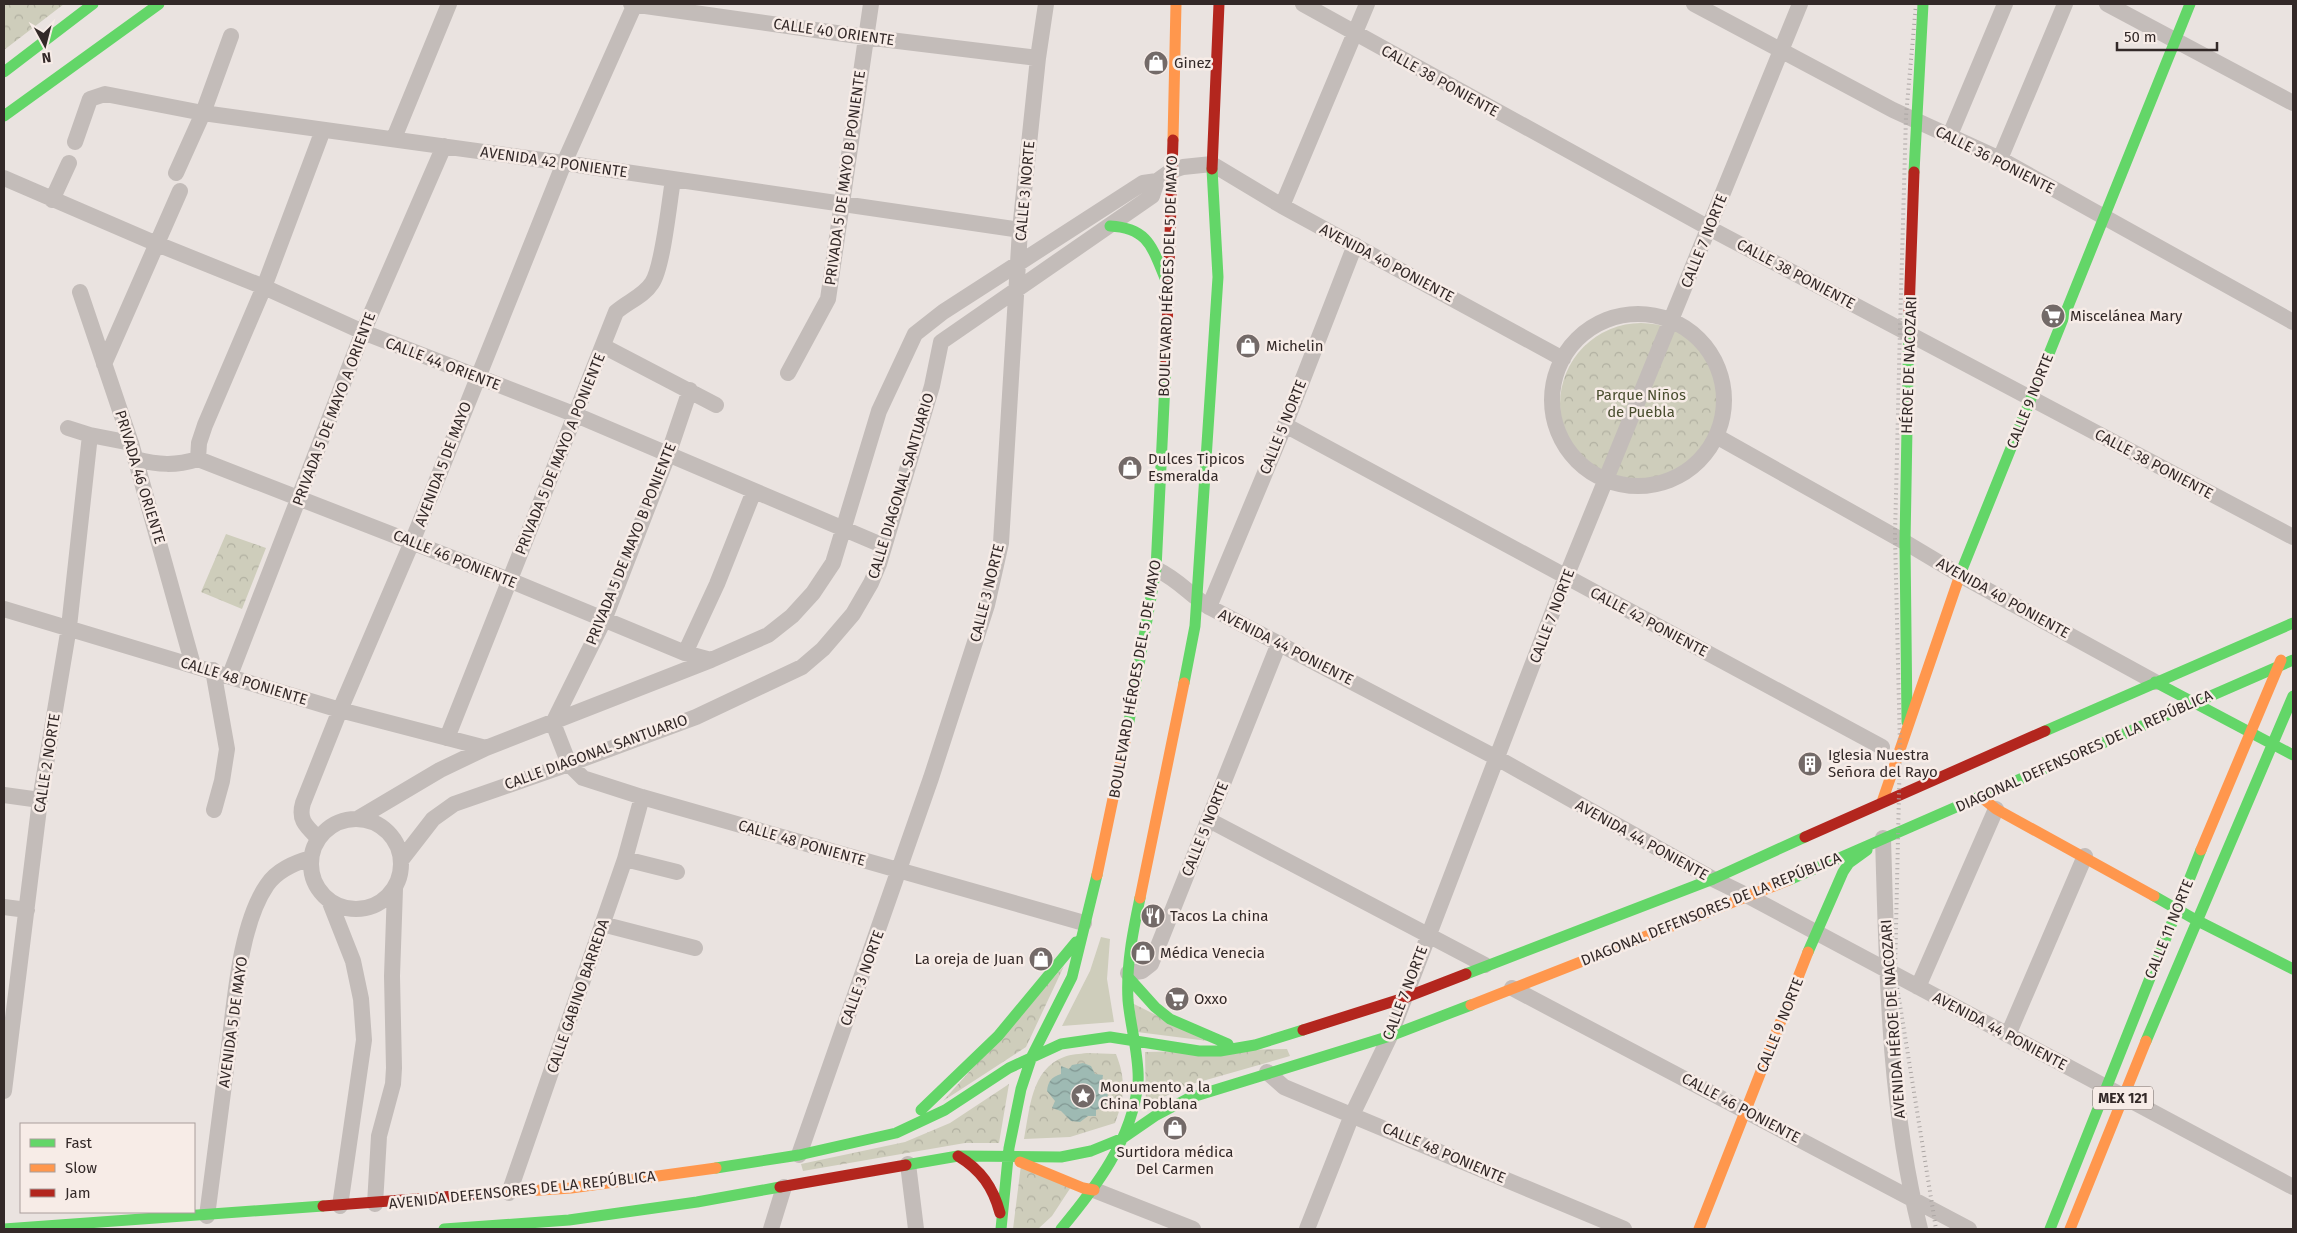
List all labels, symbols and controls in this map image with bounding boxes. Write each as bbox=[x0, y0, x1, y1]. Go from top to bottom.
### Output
street label: CALLE 40 ORIENTE bbox=[772, 15, 896, 49]
north arrow bbox=[20, 20, 70, 70]
scale bar bbox=[2117, 20, 2217, 52]
text: 50 m bbox=[2124, 28, 2157, 46]
street label: CALLE 38 PONIENTE bbox=[1378, 41, 1502, 121]
text: N bbox=[41, 48, 52, 66]
shop icon: Ginez bbox=[1143, 50, 1169, 76]
place label: Ginez bbox=[1174, 54, 1212, 72]
street label: PRIVADA 5 DE MAYO B PONIENTE bbox=[821, 69, 869, 287]
street label: CALLE 36 PONIENTE bbox=[1932, 122, 2058, 198]
street label: CALLE 3 NORTE bbox=[1012, 140, 1038, 242]
street label: AVENIDA 42 PONIENTE bbox=[479, 143, 629, 181]
street label: BOULEVARD HÉROES DEL 5 DE MAYO bbox=[1155, 155, 1181, 397]
street label: CALLE 7 NORTE bbox=[1677, 191, 1731, 291]
street label: AVENIDA 40 PONIENTE bbox=[1317, 220, 1457, 306]
street label: CALLE 38 PONIENTE bbox=[1734, 235, 1858, 313]
street label: HÉROE DE NACOZARI bbox=[1898, 296, 1920, 434]
supermarket icon: Miscelánea Mary bbox=[2040, 303, 2066, 329]
place label: Miscelánea Mary bbox=[2070, 307, 2183, 325]
street label: PRIVADA 5 DE MAYO A ORIENTE bbox=[289, 309, 379, 509]
shop icon: Michelin bbox=[1235, 333, 1261, 359]
street label: CALLE 44 ORIENTE bbox=[383, 334, 503, 394]
place label: Michelin bbox=[1266, 337, 1323, 355]
street label: PRIVADA 5 DE MAYO A PONIENTE bbox=[511, 350, 609, 558]
street label: CALLE 9 NORTE bbox=[2003, 351, 2057, 451]
street label: CALLE 5 NORTE bbox=[1256, 377, 1310, 477]
park label: Parque Niños de Puebla bbox=[1596, 386, 1686, 421]
street label: CALLE DIAGONAL SANTUARIO bbox=[864, 391, 938, 581]
street label: AVENIDA 5 DE MAYO bbox=[411, 399, 475, 529]
street label: PRIVADA 46 ORIENTE bbox=[111, 408, 169, 546]
street label: CALLE 38 PONIENTE bbox=[2092, 425, 2216, 503]
street label: PRIVADA 5 DE MAYO B PONIENTE bbox=[582, 440, 680, 648]
place label: Dulces Tipicos Esmeralda bbox=[1148, 450, 1245, 485]
shop icon: Dulces Tipicos Esmeralda bbox=[1117, 455, 1143, 481]
street label: CALLE 46 PONIENTE bbox=[391, 526, 519, 592]
street label: CALLE 3 NORTE bbox=[966, 542, 1008, 644]
street label: AVENIDA 40 PONIENTE bbox=[1933, 554, 2073, 642]
street label: BOULEVARD HÉROES DEL 5 DE MAYO bbox=[1105, 558, 1165, 800]
street label: CALLE 7 NORTE bbox=[1526, 566, 1578, 666]
street label: CALLE 42 PONIENTE bbox=[1587, 583, 1711, 661]
street label: AVENIDA 44 PONIENTE bbox=[1215, 605, 1357, 689]
street label: CALLE 48 PONIENTE bbox=[178, 653, 310, 709]
street label: DIAGONAL DEFENSORES DE LA REPÚBLICA bbox=[1953, 686, 2216, 816]
street label: CALLE DIAGONAL SANTUARIO bbox=[502, 710, 690, 794]
street label: CALLE 2 NORTE bbox=[30, 712, 64, 814]
place label: Iglesia Nuestra Señora del Rayo bbox=[1828, 746, 1938, 781]
building icon: Iglesia Nuestra Señora del Rayo bbox=[1797, 751, 1823, 777]
street label: CALLE 5 NORTE bbox=[1178, 779, 1232, 879]
street label: AVENIDA 44 PONIENTE bbox=[1572, 796, 1712, 884]
street label: CALLE 48 PONIENTE bbox=[736, 816, 868, 870]
street label: DIAGONAL DEFENSORES DE LA REPÚBLICA bbox=[1578, 848, 1844, 970]
street label: CALLE 11 NORTE bbox=[2141, 877, 2197, 981]
restaurant icon: Tacos La china bbox=[1140, 903, 1166, 929]
place label: Tacos La china bbox=[1170, 907, 1268, 925]
street label: CALLE GABINO BARREDA bbox=[543, 916, 613, 1076]
street label: AVENIDA HÉROE DE NACOZARI bbox=[1877, 919, 1909, 1119]
street label: CALLE 3 NORTE bbox=[836, 928, 888, 1028]
shop icon: Médica Venecia bbox=[1130, 940, 1156, 966]
street label: CALLE 7 NORTE bbox=[1379, 943, 1431, 1043]
place label: Médica Venecia bbox=[1160, 944, 1265, 962]
shop icon: La oreja de Juan bbox=[1028, 946, 1054, 972]
place label: La oreja de Juan bbox=[915, 950, 1024, 968]
street label: AVENIDA 5 DE MAYO bbox=[215, 955, 251, 1089]
street label: CALLE 9 NORTE bbox=[1753, 975, 1807, 1075]
supermarket icon: Oxxo bbox=[1164, 986, 1190, 1012]
street label: AVENIDA 44 PONIENTE bbox=[1930, 988, 2070, 1074]
place label: Oxxo bbox=[1194, 990, 1227, 1008]
street label: CALLE 46 PONIENTE bbox=[1679, 1069, 1803, 1147]
place label: Monumento a la China Poblana bbox=[1100, 1078, 1210, 1113]
place icon: Monumento a la China Poblana bbox=[1070, 1083, 1096, 1109]
road number: MEX 121 bbox=[2093, 1086, 2153, 1110]
shop icon: Surtidora médica Del Carmen bbox=[1162, 1115, 1188, 1141]
street label: CALLE 48 PONIENTE bbox=[1380, 1119, 1508, 1187]
legend bbox=[20, 1123, 195, 1213]
text: Fast bbox=[65, 1134, 92, 1152]
place label: Surtidora médica Del Carmen bbox=[1117, 1143, 1233, 1178]
text: Slow bbox=[65, 1159, 97, 1177]
street label: AVENIDA DEFENSORES DE LA REPÚBLICA bbox=[388, 1167, 657, 1213]
text: Jam bbox=[65, 1184, 91, 1202]

